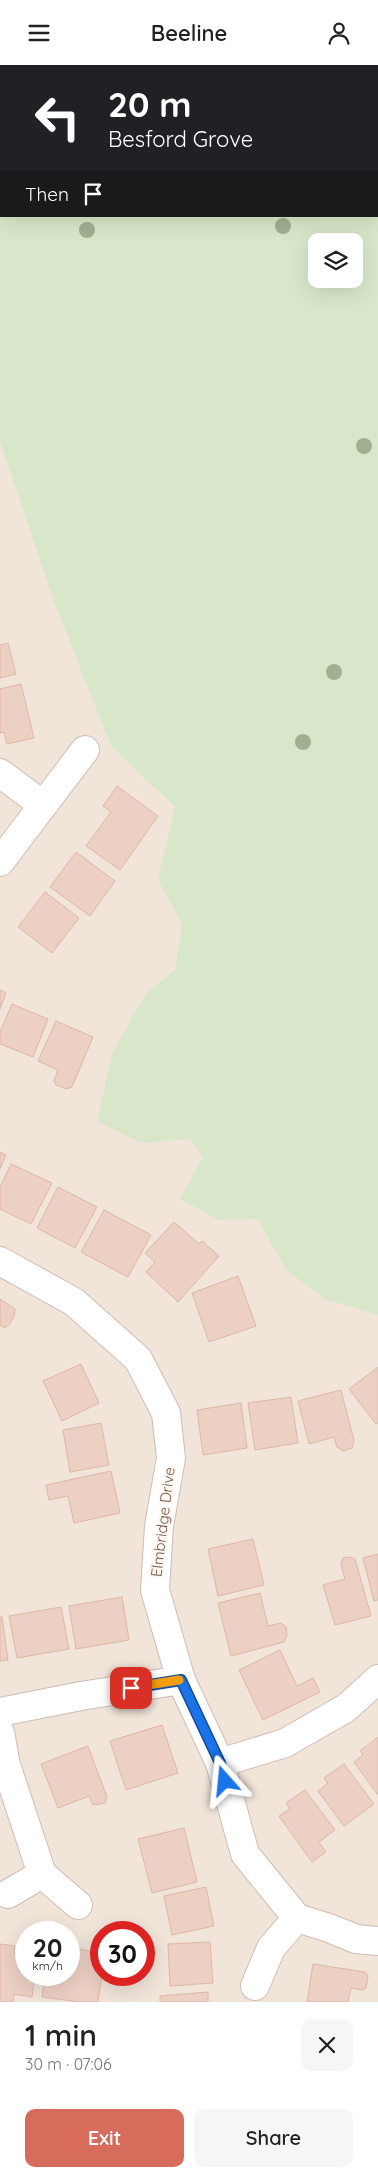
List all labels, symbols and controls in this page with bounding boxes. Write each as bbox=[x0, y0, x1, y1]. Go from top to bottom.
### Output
icon: menu bbox=[25, 19, 53, 47]
text: Beeline bbox=[151, 19, 227, 47]
icon: person bbox=[325, 19, 353, 47]
text: 20 m bbox=[108, 82, 191, 126]
icon: left bbox=[25, 85, 90, 150]
text: Besford Grove bbox=[108, 125, 253, 153]
icon: arrive bbox=[79, 180, 107, 208]
text: Then bbox=[25, 182, 69, 206]
map controls bbox=[308, 233, 363, 288]
button: layers bbox=[308, 233, 363, 288]
street label: Elmbridge Drive bbox=[146, 1466, 179, 1578]
pin bbox=[110, 1667, 152, 1709]
icon: arrive bbox=[117, 1674, 145, 1702]
position arrow bbox=[198, 1754, 250, 1806]
speed limit sign: 30 bbox=[90, 1921, 155, 1986]
text: 20 bbox=[33, 1932, 62, 1963]
text: km/h bbox=[32, 1958, 63, 1973]
text: 1 min bbox=[25, 2016, 97, 2054]
button: close bbox=[301, 2019, 353, 2071]
text: 30 m · 07:06 bbox=[25, 2054, 112, 2074]
button: Exit bbox=[25, 2109, 184, 2167]
button: Share bbox=[194, 2109, 353, 2167]

